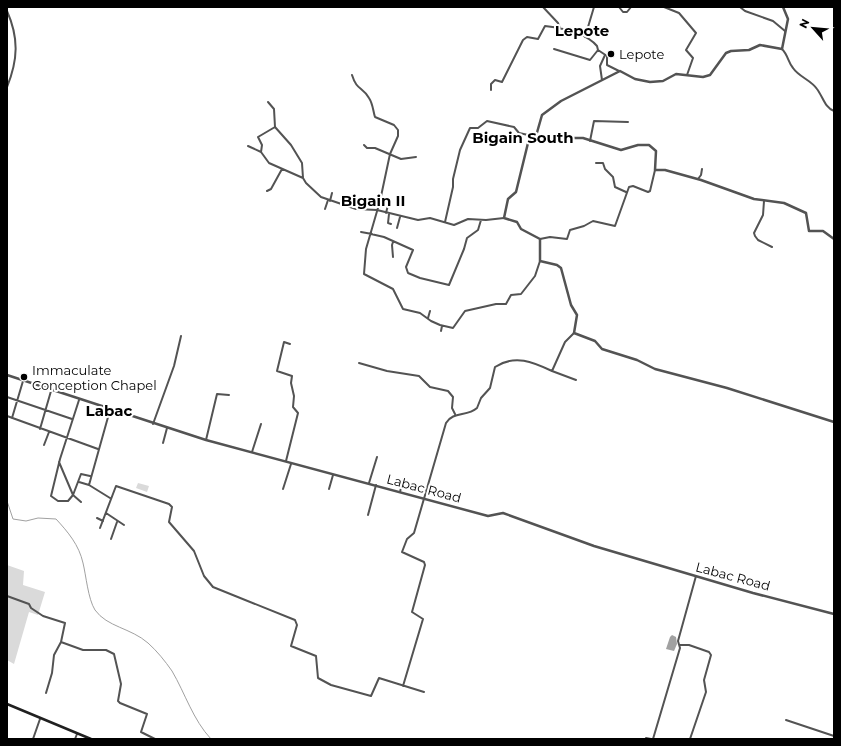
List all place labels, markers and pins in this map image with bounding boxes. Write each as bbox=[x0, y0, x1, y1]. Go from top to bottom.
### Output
place label: Lepote bbox=[619, 46, 664, 62]
marker: Lepote bbox=[606, 49, 616, 59]
place label: Immaculate Conception Chapel bbox=[32, 362, 157, 393]
marker: Immaculate Conception Chapel bbox=[19, 372, 29, 382]

